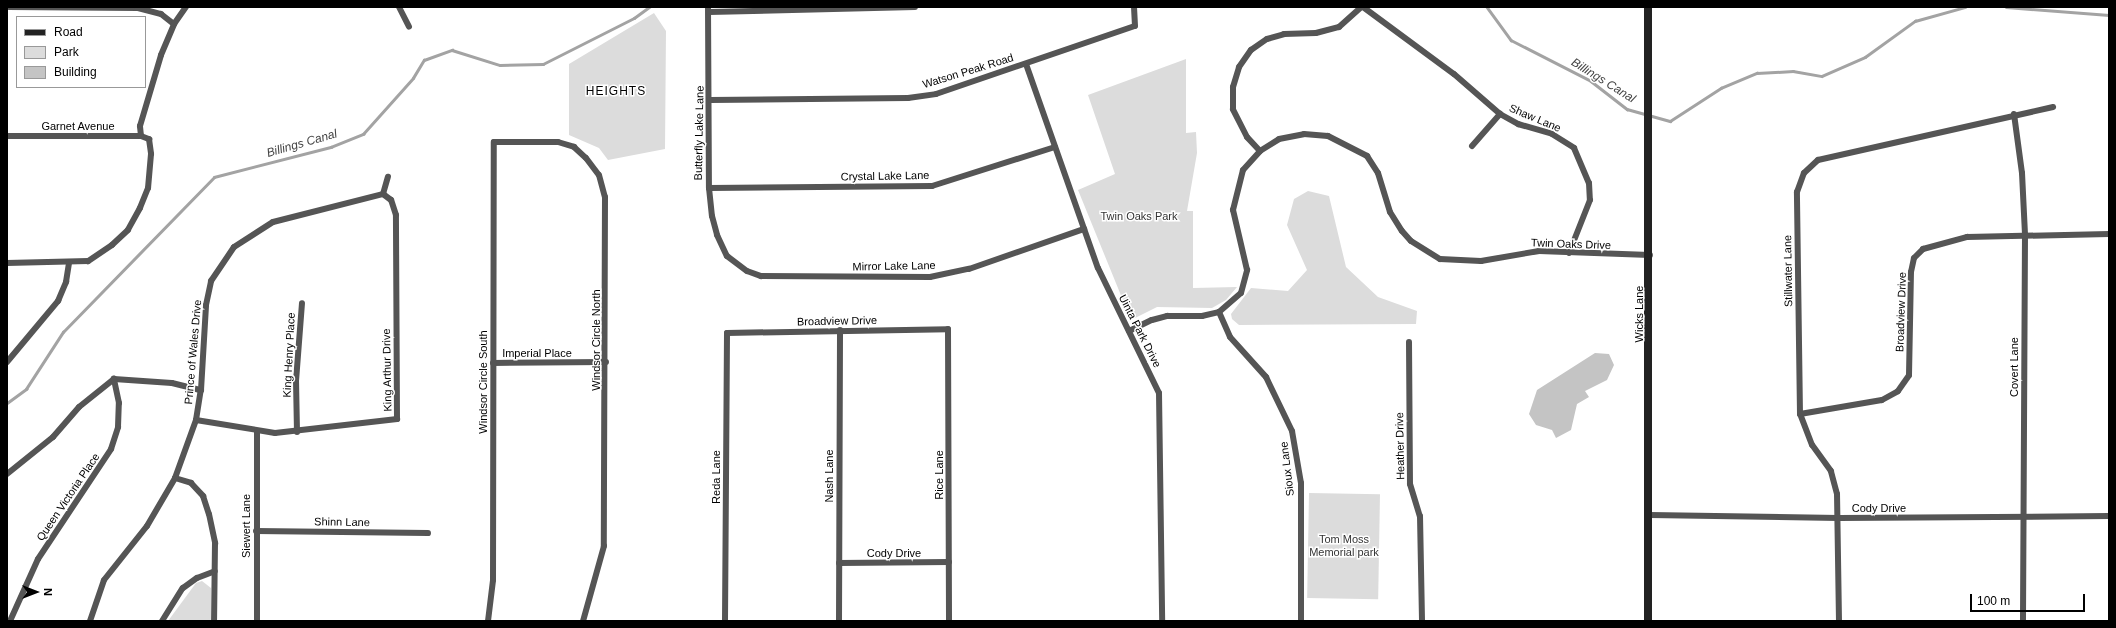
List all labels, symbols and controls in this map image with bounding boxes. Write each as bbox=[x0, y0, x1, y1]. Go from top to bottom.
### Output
legend bbox=[16, 16, 146, 88]
text: Road bbox=[54, 25, 83, 39]
text: Park bbox=[54, 45, 79, 59]
street label: Watson Peak Road bbox=[921, 51, 1015, 91]
water label: Billings Canal bbox=[1568, 56, 1638, 106]
text: Building bbox=[54, 65, 97, 79]
district label: HEIGHTS bbox=[586, 85, 646, 99]
street label: Butterfly Lake Lane bbox=[692, 86, 706, 180]
street label: Shaw Lane bbox=[1507, 101, 1563, 135]
street label: Garnet Avenue bbox=[41, 119, 115, 133]
water label: Billings Canal bbox=[265, 127, 339, 161]
street label: Crystal Lake Lane bbox=[841, 169, 929, 183]
park label: Twin Oaks Park bbox=[1100, 209, 1178, 223]
street label: Stillwater Lane bbox=[1781, 235, 1795, 307]
street label: Twin Oaks Drive bbox=[1531, 236, 1611, 252]
street label: Mirror Lake Lane bbox=[852, 259, 936, 273]
street label: Broadview Drive bbox=[1893, 272, 1909, 352]
street label: Wicks Lane bbox=[1632, 286, 1646, 342]
street label: Windsor Circle North bbox=[589, 289, 603, 391]
street label: Uinta Park Drive bbox=[1116, 292, 1164, 370]
street label: Prince of Wales Drive bbox=[182, 299, 204, 405]
street label: King Henry Place bbox=[280, 312, 298, 398]
street label: Broadview Drive bbox=[797, 314, 877, 328]
street label: King Arthur Drive bbox=[380, 328, 394, 412]
street label: Windsor Circle South bbox=[476, 330, 490, 434]
street label: Covert Lane bbox=[2007, 337, 2021, 397]
street label: Imperial Place bbox=[502, 346, 572, 360]
street label: Heather Drive bbox=[1393, 412, 1407, 480]
street label: Sioux Lane bbox=[1277, 441, 1297, 497]
street label: Nash Lane bbox=[822, 449, 836, 503]
street label: Reda Lane bbox=[709, 450, 723, 504]
street label: Rice Lane bbox=[932, 450, 946, 500]
street label: Queen Victoria Place bbox=[34, 451, 102, 543]
street label: Siewert Lane bbox=[239, 494, 253, 558]
street label: Cody Drive bbox=[1852, 501, 1906, 515]
street label: Shinn Lane bbox=[314, 515, 370, 529]
park label: Tom Moss Memorial park bbox=[1309, 533, 1379, 559]
street label: Cody Drive bbox=[867, 546, 921, 560]
north arrow bbox=[16, 572, 56, 612]
scale bar bbox=[1972, 586, 2087, 612]
text: N bbox=[42, 588, 54, 596]
text: 100 m bbox=[1977, 594, 2010, 608]

